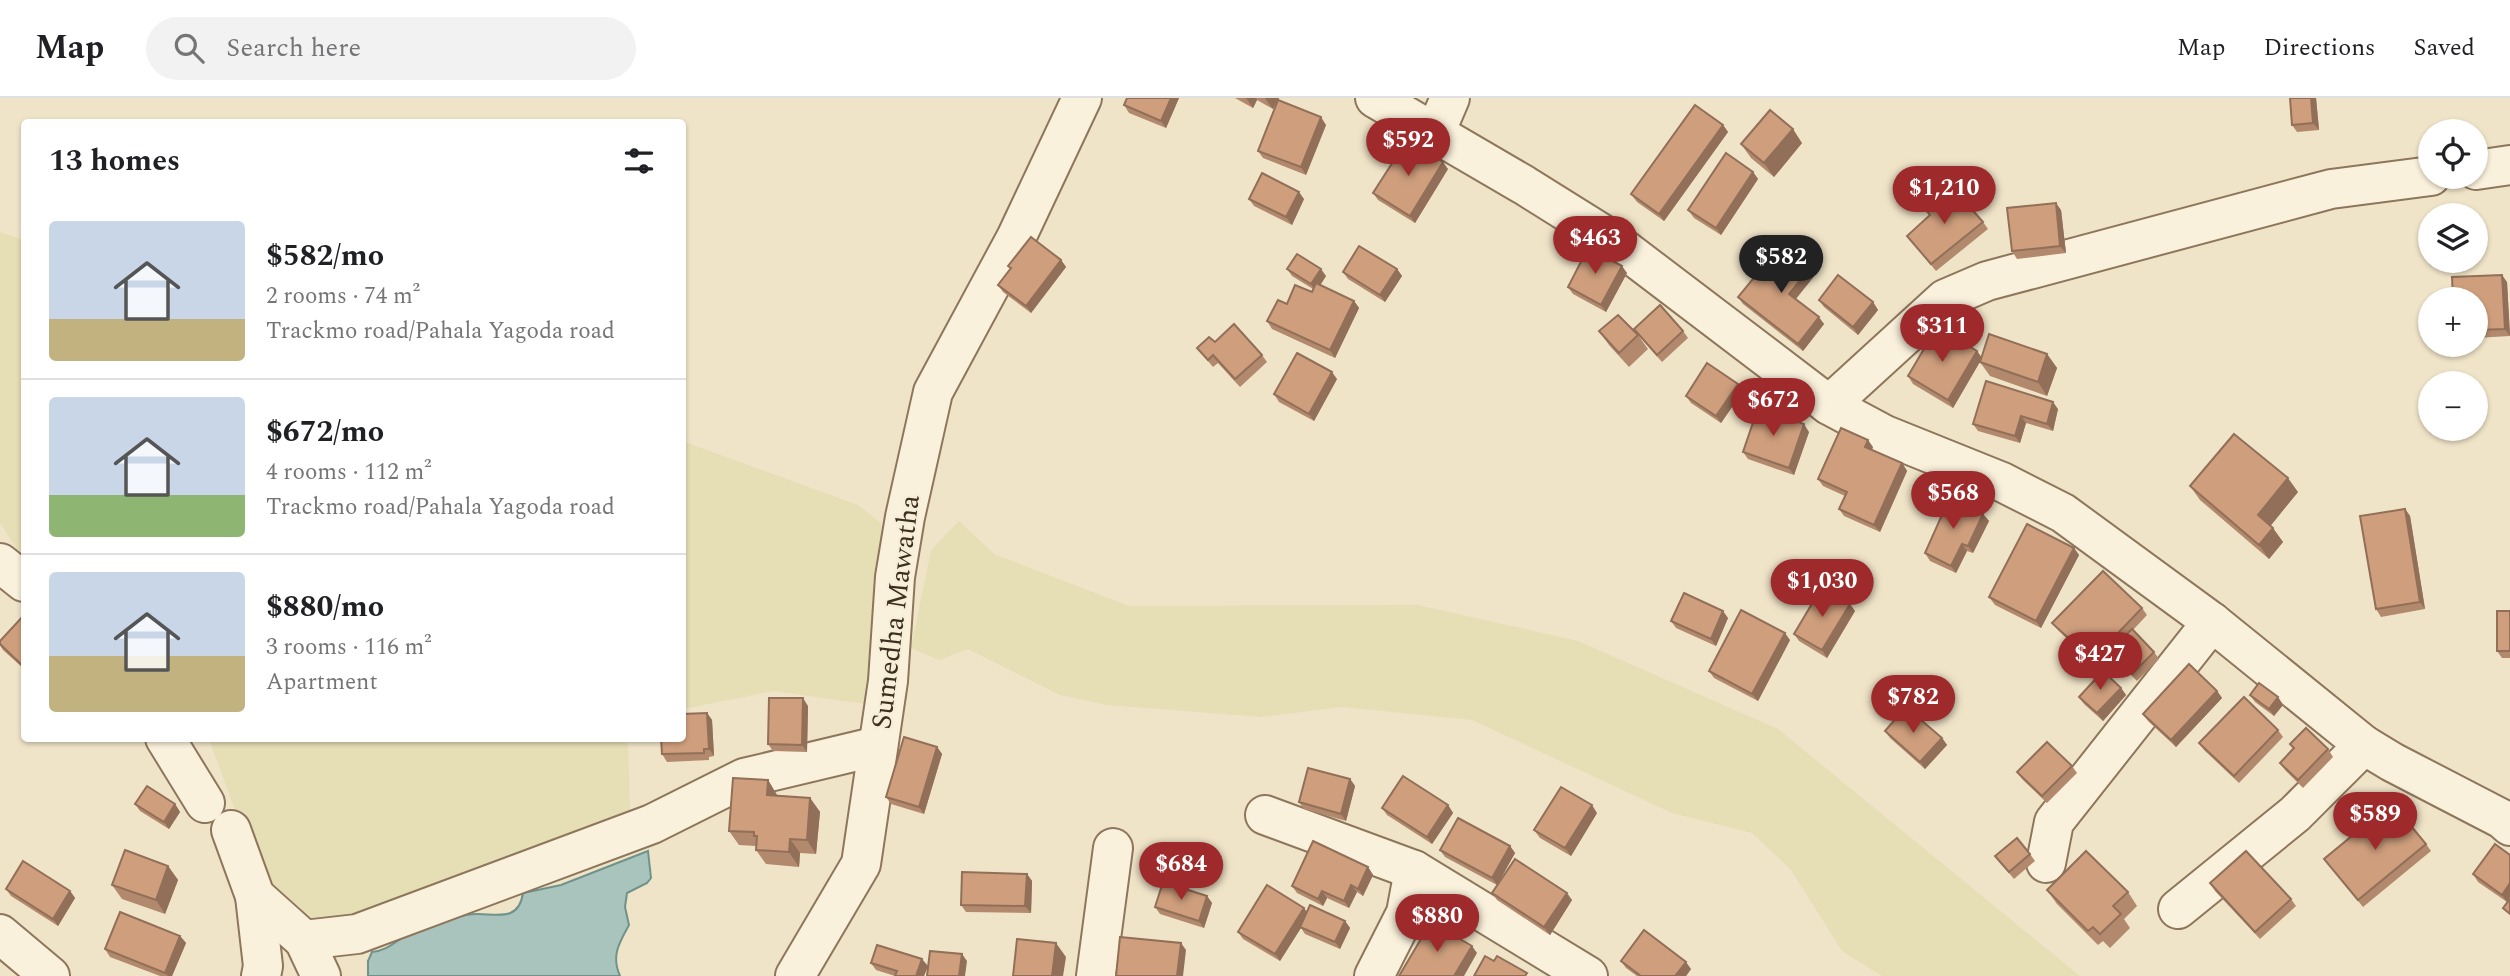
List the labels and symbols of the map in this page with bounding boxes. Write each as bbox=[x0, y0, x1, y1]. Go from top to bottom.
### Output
pin: $592 bbox=[1367, 118, 1449, 178]
pin: $1,210 bbox=[1887, 166, 2001, 226]
pin: $463 bbox=[1554, 216, 1636, 276]
pin: $582 bbox=[1740, 236, 1822, 295]
pin: $311 bbox=[1901, 304, 1983, 364]
pin: $672 bbox=[1732, 378, 1814, 438]
pin: $568 bbox=[1912, 472, 1994, 531]
street label: Sumedha Mawatha bbox=[860, 492, 932, 732]
pin: $1,030 bbox=[1765, 560, 1879, 619]
pin: $427 bbox=[2059, 632, 2141, 692]
pin: $782 bbox=[1872, 676, 1954, 735]
pin: $589 bbox=[2334, 792, 2416, 852]
pin: $684 bbox=[1140, 842, 1222, 902]
pin: $880 bbox=[1396, 894, 1478, 954]

